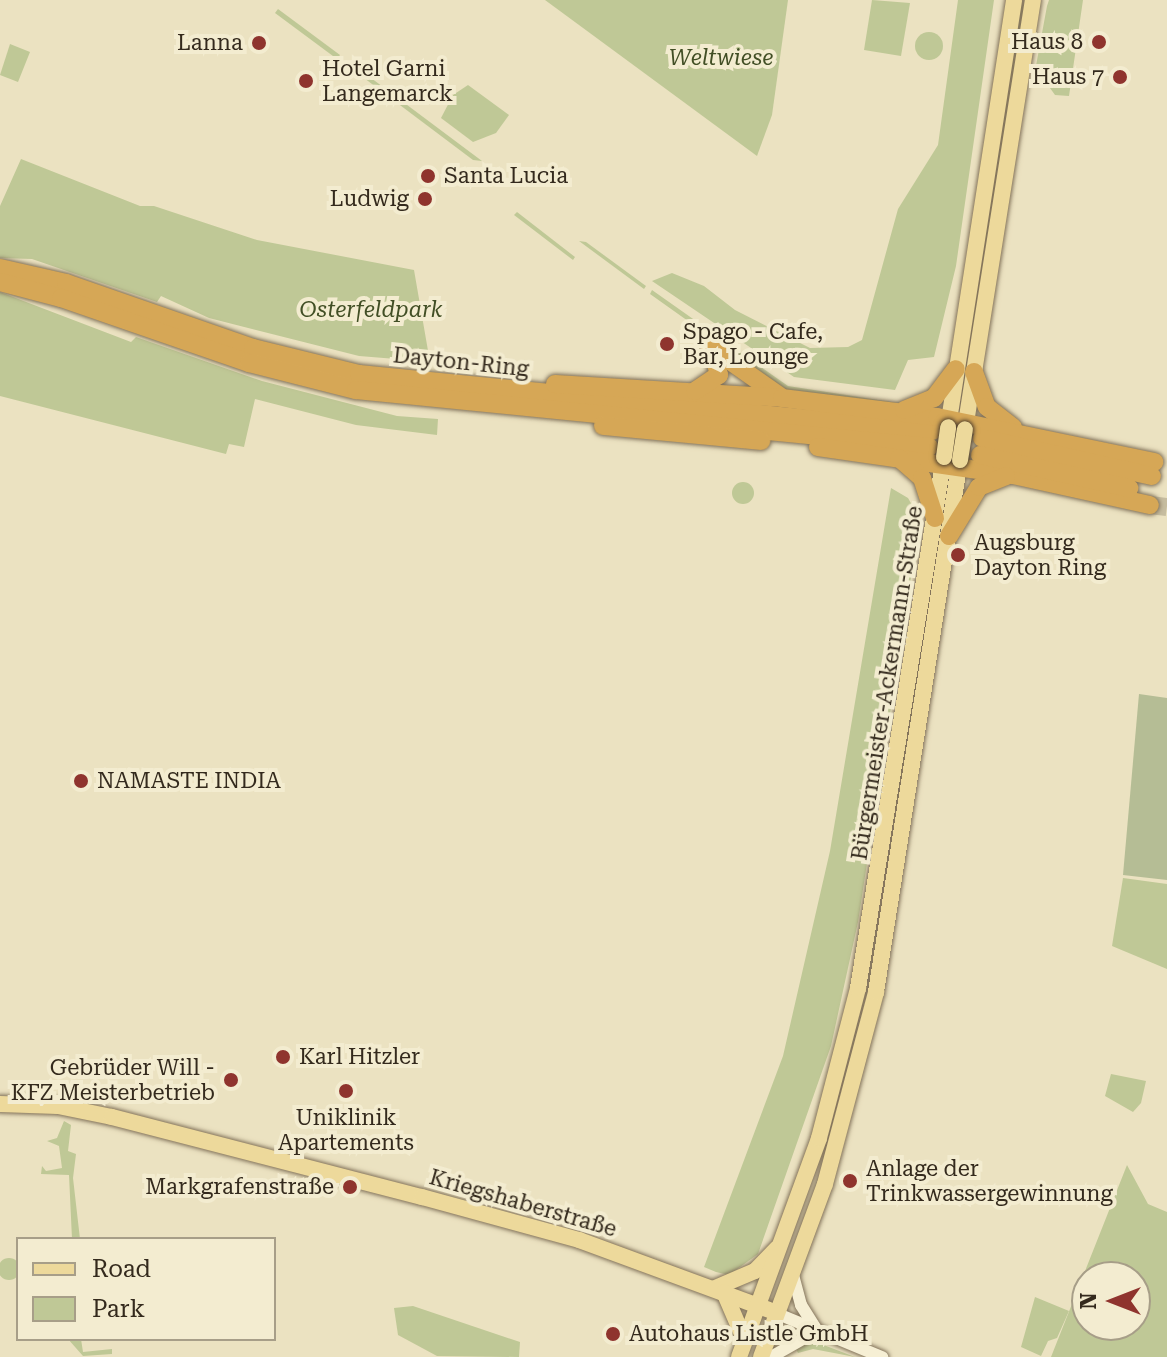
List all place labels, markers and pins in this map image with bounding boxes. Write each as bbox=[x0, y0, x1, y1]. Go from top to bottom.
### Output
place label: Haus 8 bbox=[1011, 29, 1083, 55]
place label: Lanna bbox=[177, 30, 243, 56]
marker: Haus 8 bbox=[1090, 33, 1108, 51]
marker: Lanna bbox=[250, 34, 268, 52]
place label: Hotel Garni Langemarck bbox=[322, 55, 453, 106]
place label: Haus 7 bbox=[1032, 64, 1104, 90]
marker: Haus 7 bbox=[1111, 68, 1129, 86]
marker: Hotel Garni Langemarck bbox=[297, 72, 315, 90]
place label: Santa Lucia bbox=[444, 163, 568, 189]
marker: Santa Lucia bbox=[419, 167, 437, 185]
place label: Ludwig bbox=[330, 186, 409, 212]
marker: Ludwig bbox=[416, 190, 434, 208]
place label: Spago - Cafe, Bar, Lounge bbox=[683, 318, 823, 370]
marker: Spago - Cafe, Bar, Lounge bbox=[658, 335, 676, 353]
place label: Augsburg Dayton Ring bbox=[974, 529, 1106, 580]
marker: Augsburg Dayton Ring bbox=[949, 546, 967, 564]
place label: NAMASTE INDIA bbox=[97, 768, 281, 794]
marker: NAMASTE INDIA bbox=[72, 772, 90, 790]
place label: Karl Hitzler bbox=[299, 1044, 420, 1070]
marker: Karl Hitzler bbox=[274, 1048, 292, 1066]
place label: Gebrüder Will - KFZ Meisterbetrieb bbox=[11, 1054, 215, 1106]
marker: Gebrüder Will - KFZ Meisterbetrieb bbox=[222, 1071, 240, 1089]
marker: Uniklinik Apartements bbox=[337, 1082, 355, 1100]
place label: Uniklinik Apartements bbox=[278, 1104, 414, 1156]
place label: Anlage der Trinkwassergewinnung bbox=[866, 1155, 1113, 1206]
marker: Anlage der Trinkwassergewinnung bbox=[841, 1172, 859, 1190]
place label: Markgrafenstraße bbox=[145, 1174, 334, 1200]
marker: Markgrafenstraße bbox=[341, 1178, 359, 1196]
place label: Autohaus Listle GmbH bbox=[629, 1321, 868, 1347]
marker: Autohaus Listle GmbH bbox=[604, 1325, 622, 1343]

